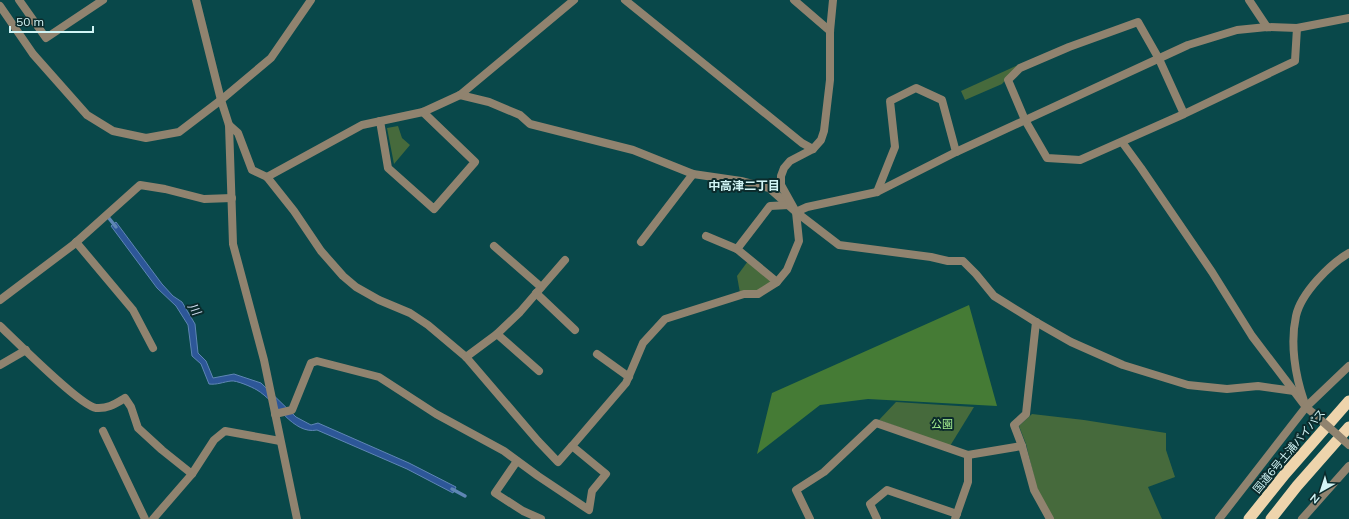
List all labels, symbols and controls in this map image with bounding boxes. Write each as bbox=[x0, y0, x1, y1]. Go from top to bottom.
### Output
scale bar bbox=[10, 8, 93, 34]
text: 50 m bbox=[16, 14, 44, 29]
district label: 中高津二丁目 bbox=[708, 178, 780, 193]
water label: 川 bbox=[185, 300, 205, 319]
street label: 国道6号土浦バイパス bbox=[1250, 406, 1328, 496]
park label: 公園 bbox=[931, 417, 953, 431]
north arrow bbox=[1301, 471, 1341, 511]
text: N bbox=[1307, 491, 1322, 507]

